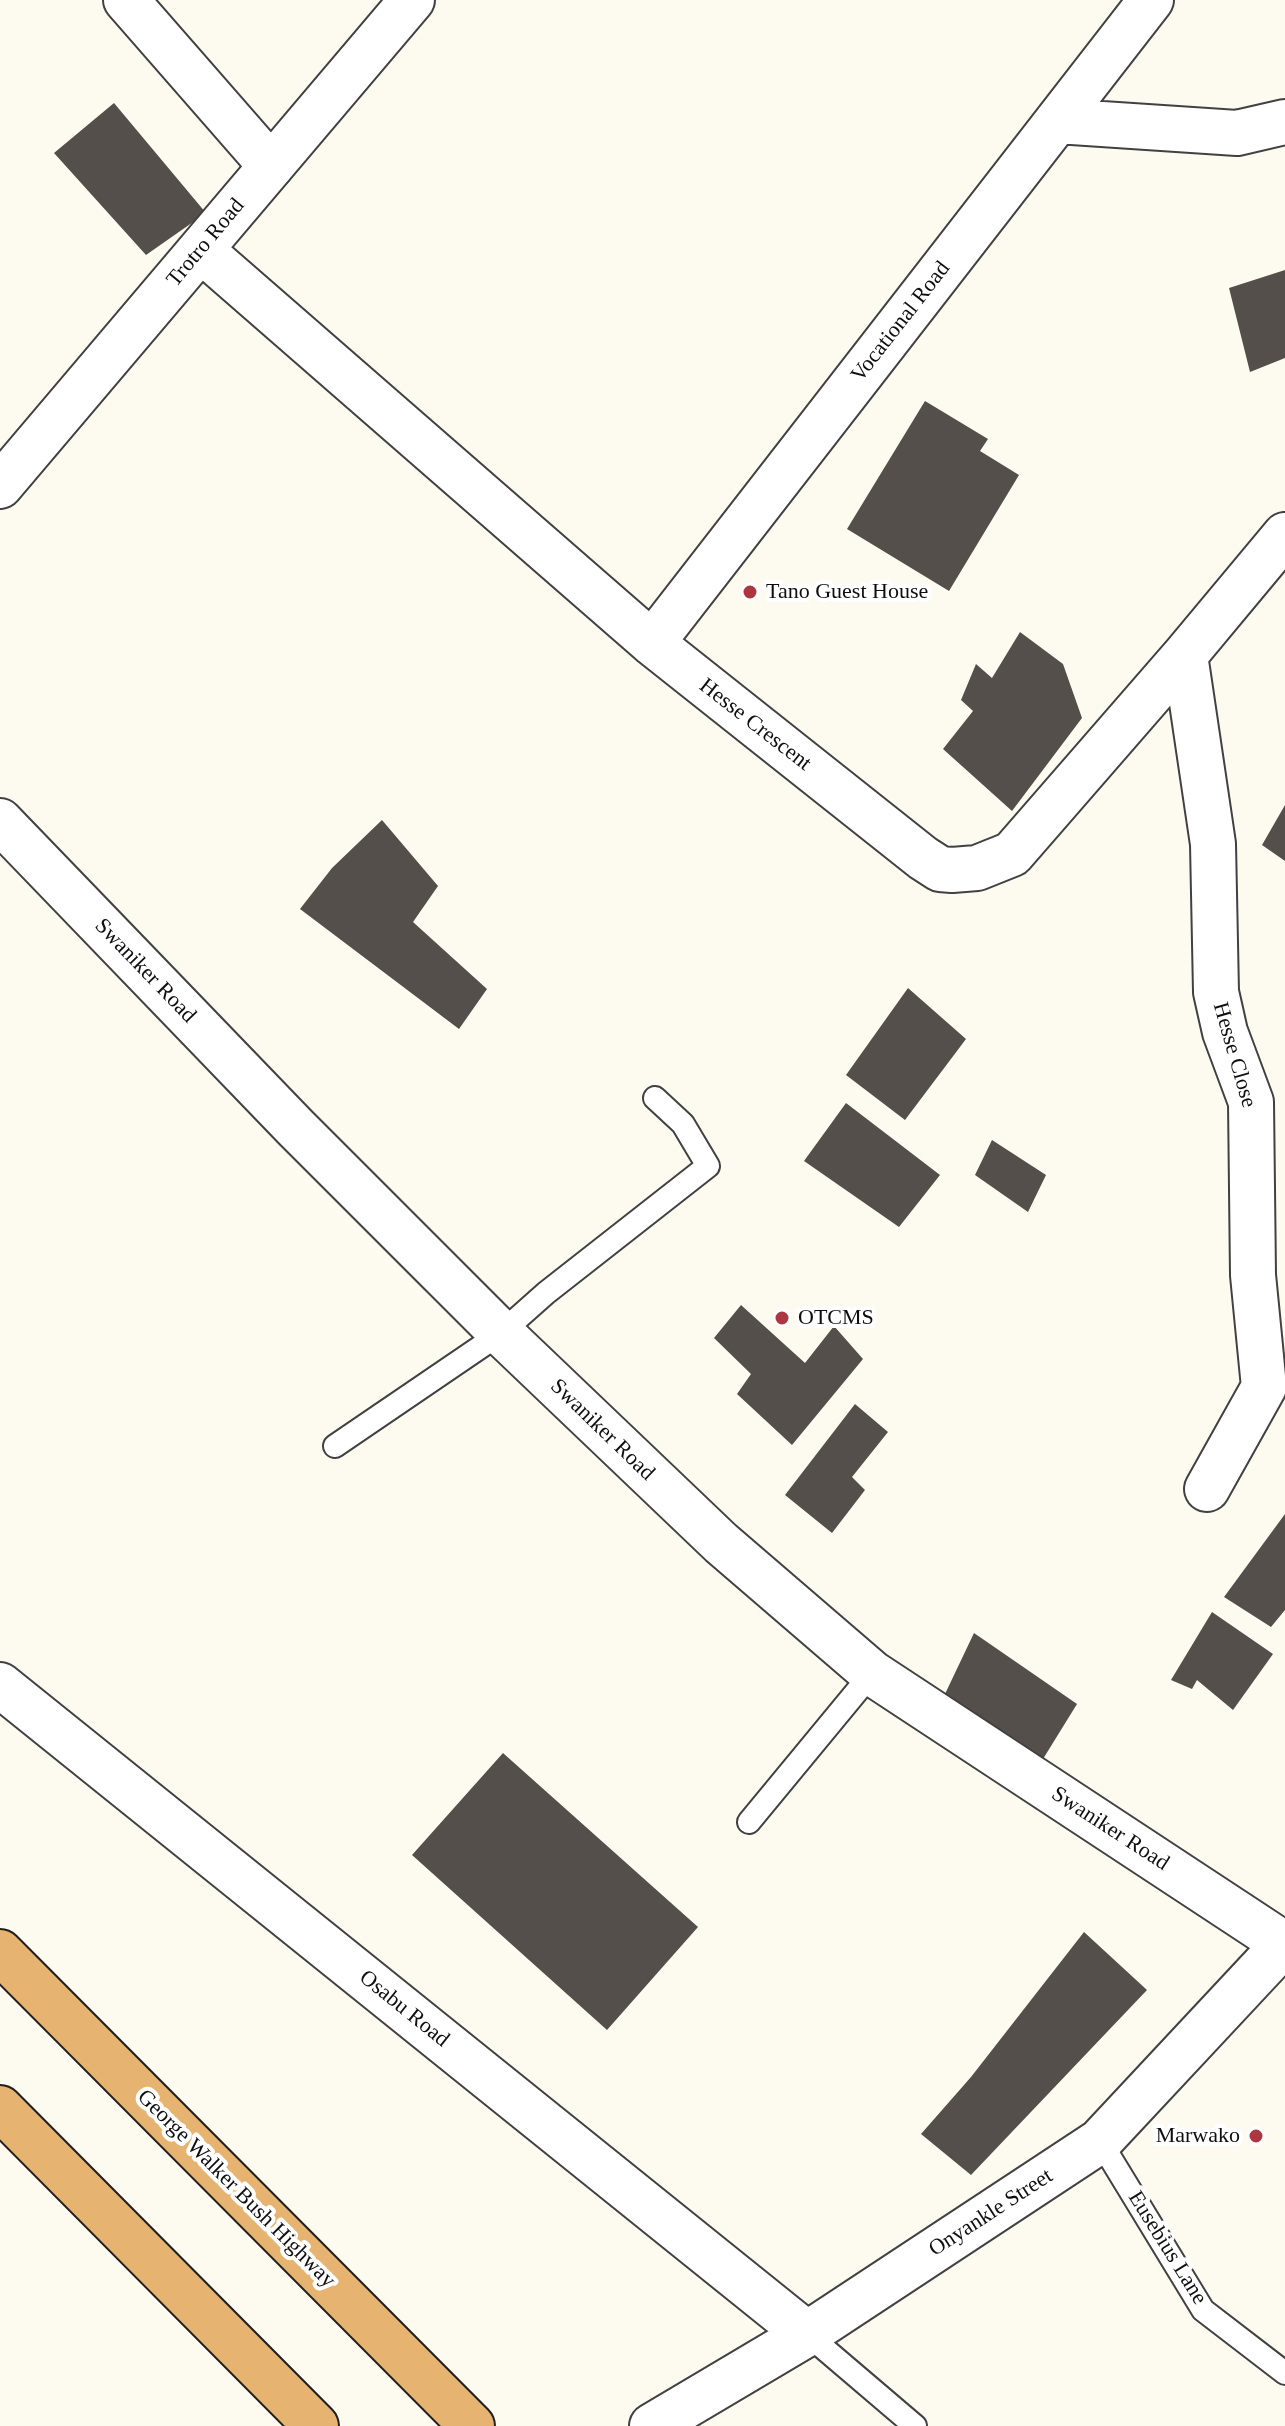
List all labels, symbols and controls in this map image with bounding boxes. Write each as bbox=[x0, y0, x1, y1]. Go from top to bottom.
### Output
street label: Trotro Road bbox=[161, 193, 251, 293]
street label: Vocational Road bbox=[846, 256, 956, 388]
place label: Tano Guest House bbox=[766, 579, 928, 605]
marker: Tano Guest House bbox=[741, 583, 759, 601]
street label: Hesse Crescent bbox=[694, 673, 816, 777]
street label: Swaniker Road bbox=[89, 913, 201, 1029]
street label: Hesse Close bbox=[1206, 999, 1262, 1111]
place label: OTCMS bbox=[798, 1305, 874, 1331]
marker: OTCMS bbox=[773, 1309, 791, 1327]
street label: Swaniker Road bbox=[544, 1374, 660, 1486]
street label: Swaniker Road bbox=[1046, 1781, 1174, 1877]
street label: Osabu Road bbox=[354, 1965, 454, 2053]
street label: George Walker Bush Highway bbox=[131, 2084, 341, 2294]
place label: Marwako bbox=[1156, 2123, 1240, 2149]
marker: Marwako bbox=[1247, 2127, 1265, 2145]
street label: Onyankle Street bbox=[924, 2163, 1058, 2263]
street label: Eusebius Lane bbox=[1122, 2186, 1212, 2310]

